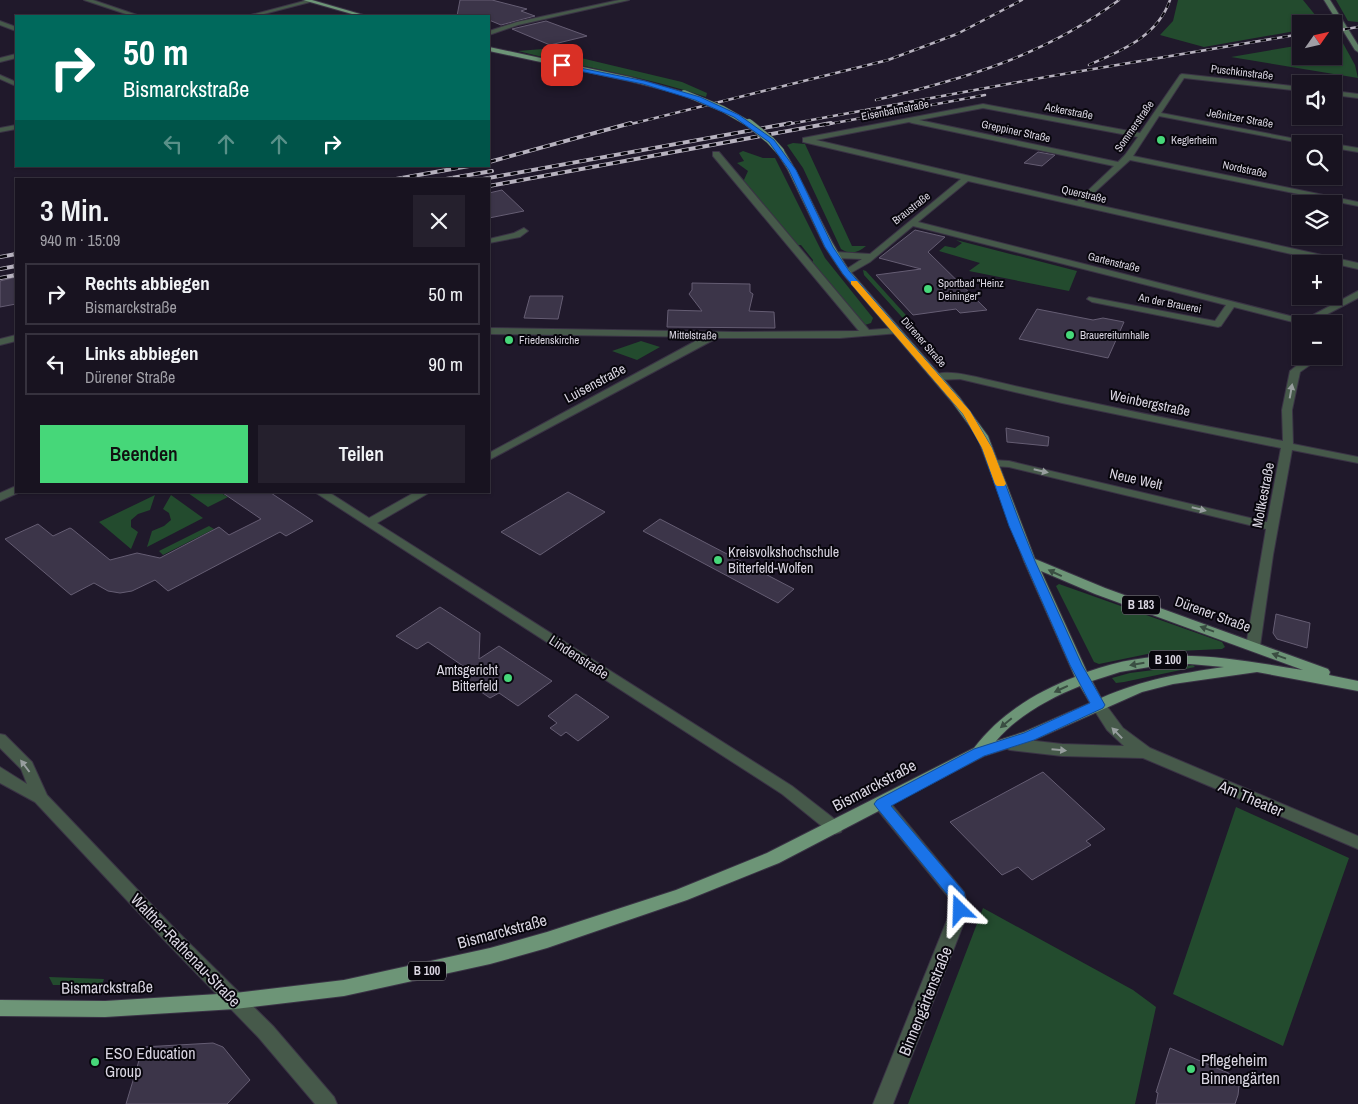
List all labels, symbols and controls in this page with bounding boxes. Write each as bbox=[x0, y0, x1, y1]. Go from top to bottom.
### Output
north arrow bbox=[1292, 15, 1342, 65]
map controls bbox=[1292, 15, 1342, 365]
text: 50 m bbox=[123, 29, 188, 76]
icon: right bbox=[40, 35, 105, 100]
pin bbox=[541, 44, 583, 86]
icon: arrive bbox=[548, 51, 576, 79]
street label: Puschkinstraße bbox=[1210, 61, 1274, 83]
text: Bismarckstraße bbox=[123, 74, 249, 104]
button: sound bbox=[1292, 75, 1342, 125]
street label: Eisenbahnstraße bbox=[860, 97, 930, 123]
street label: Sommerstraße bbox=[1111, 98, 1157, 154]
street label: Ackerstraße bbox=[1043, 99, 1094, 123]
street label: Jeßnitzer Straße bbox=[1206, 105, 1274, 131]
street label: Greppiner Straße bbox=[980, 117, 1052, 145]
icon: left bbox=[159, 130, 187, 158]
icon: ahead bbox=[212, 130, 240, 158]
icon: ahead bbox=[265, 130, 293, 158]
icon: right bbox=[318, 130, 346, 158]
place label: Keglerheim bbox=[1171, 133, 1217, 147]
marker: Keglerheim bbox=[1155, 134, 1167, 146]
button: search bbox=[1292, 135, 1342, 185]
street label: Nordstraße bbox=[1221, 157, 1269, 181]
street label: Querstraße bbox=[1060, 182, 1108, 206]
street label: Braustraße bbox=[889, 189, 933, 227]
text: 3 Min. bbox=[40, 190, 109, 230]
button: close bbox=[413, 195, 465, 247]
button: layers bbox=[1292, 195, 1342, 245]
text: 940 m · 15:09 bbox=[40, 229, 120, 251]
street label: Gartenstraße bbox=[1087, 249, 1141, 275]
button: + bbox=[1292, 255, 1342, 305]
text: Rechts abbiegen bbox=[85, 270, 210, 296]
place label: Sportbad "Heinz Deininger" bbox=[938, 276, 1004, 303]
icon: right bbox=[42, 280, 70, 308]
text: 50 m bbox=[428, 281, 463, 307]
marker: Sportbad "Heinz Deininger" bbox=[922, 283, 934, 295]
street label: An der Brauerei bbox=[1136, 290, 1203, 316]
text: Bismarckstraße bbox=[85, 296, 177, 318]
street label: Dürener Straße bbox=[898, 314, 950, 370]
button: − bbox=[1292, 315, 1342, 365]
street label: Mittelstraße bbox=[669, 328, 717, 342]
place label: Brauereiturnhalle bbox=[1080, 328, 1149, 342]
marker: Brauereiturnhalle bbox=[1064, 329, 1076, 341]
place label: Friedenskirche bbox=[519, 333, 579, 347]
marker: Friedenskirche bbox=[503, 334, 515, 346]
text: Links abbiegen bbox=[85, 340, 198, 366]
icon: left bbox=[42, 350, 70, 378]
text: 90 m bbox=[428, 351, 463, 377]
street label: Luisenstraße bbox=[561, 359, 629, 407]
text: Dürener Straße bbox=[85, 366, 175, 388]
one-way arrow bbox=[1287, 383, 1295, 399]
street label: Weinbergstraße bbox=[1108, 386, 1192, 420]
button: Beenden bbox=[40, 425, 248, 483]
button: Teilen bbox=[258, 425, 465, 483]
street label: Moltkestraße bbox=[1248, 461, 1278, 529]
street label: Neue Welt bbox=[1108, 464, 1164, 494]
one-way arrow bbox=[1034, 467, 1049, 475]
one-way arrow bbox=[1192, 505, 1207, 513]
place label: Kreisvolkshochschule Bitterfeld-Wolfen bbox=[728, 543, 839, 577]
marker: Kreisvolkshochschule Bitterfeld-Wolfen bbox=[712, 554, 724, 566]
one-way arrow bbox=[1047, 569, 1062, 577]
street label: Dürener Straße bbox=[1173, 592, 1253, 636]
road number: B 183 bbox=[1122, 596, 1160, 614]
one-way arrow bbox=[1199, 625, 1214, 633]
street label: Lindenstraße bbox=[546, 631, 612, 683]
road number: B 100 bbox=[1149, 650, 1187, 670]
one-way arrow bbox=[1272, 651, 1287, 659]
place label: Amtsgericht Bitterfeld bbox=[436, 661, 498, 695]
one-way arrow bbox=[1129, 661, 1145, 669]
marker: Amtsgericht Bitterfeld bbox=[502, 672, 514, 684]
one-way arrow bbox=[1054, 685, 1068, 693]
one-way arrow bbox=[1000, 717, 1013, 728]
one-way arrow bbox=[1111, 727, 1123, 739]
one-way arrow bbox=[1051, 746, 1067, 754]
street label: Bismarckstraße bbox=[828, 754, 920, 816]
one-way arrow bbox=[19, 760, 30, 773]
street label: Am Theater bbox=[1214, 774, 1287, 822]
position arrow bbox=[933, 883, 985, 935]
street label: Walther-Rathenau-Straße bbox=[126, 889, 246, 1011]
street label: Bismarckstraße bbox=[455, 908, 549, 954]
street label: Binnengärtenstraße bbox=[893, 943, 957, 1059]
road number: B 100 bbox=[408, 961, 446, 980]
street label: Bismarckstraße bbox=[61, 975, 153, 999]
place label: ESO Education Group bbox=[105, 1042, 195, 1082]
place label: Pflegeheim Binnengärten bbox=[1201, 1049, 1280, 1089]
marker: ESO Education Group bbox=[89, 1056, 101, 1068]
marker: Pflegeheim Binnengärten bbox=[1185, 1063, 1197, 1075]

